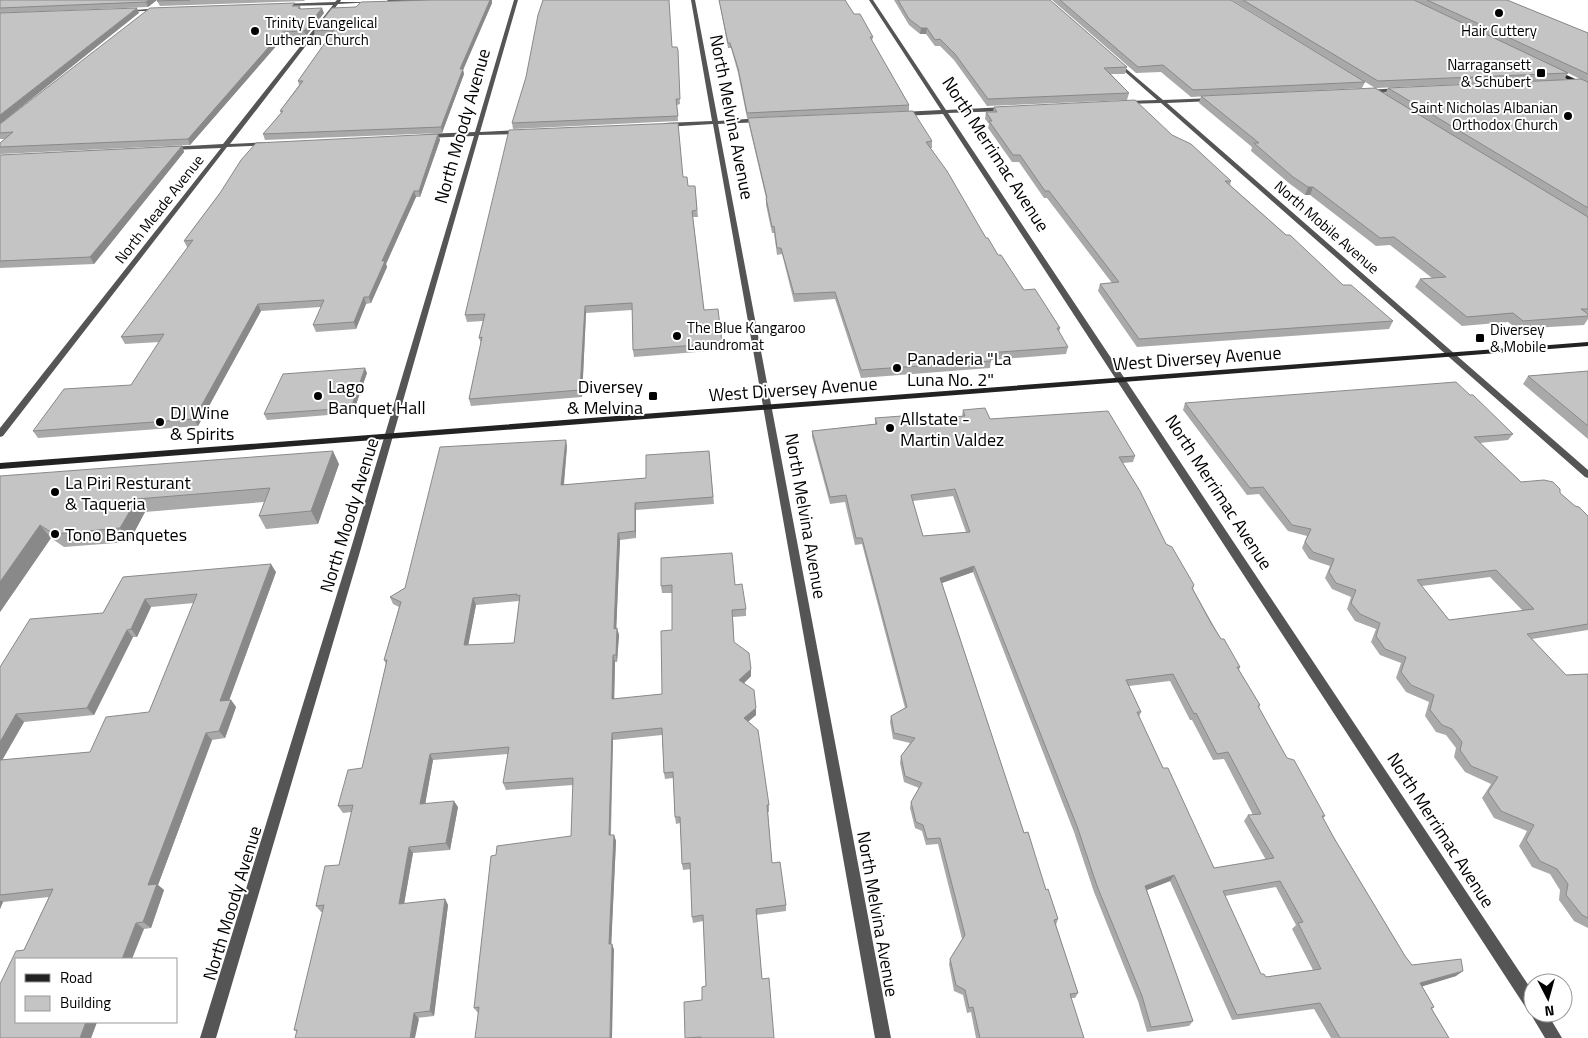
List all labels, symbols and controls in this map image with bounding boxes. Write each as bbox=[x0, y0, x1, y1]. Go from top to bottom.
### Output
marker: Hair Cuttery bbox=[1493, 7, 1505, 19]
place label: Trinity Evangelical Lutheran Church bbox=[265, 11, 378, 51]
place label: Hair Cuttery bbox=[1461, 19, 1537, 42]
marker: Trinity Evangelical Lutheran Church bbox=[249, 25, 261, 37]
street label: North Melvina Avenue bbox=[703, 32, 761, 202]
street label: North Moody Avenue bbox=[427, 45, 497, 207]
place label: Narragansett & Schubert bbox=[1447, 53, 1532, 93]
marker: Narragansett & Schubert bbox=[1535, 67, 1547, 79]
street label: North Merrimac Avenue bbox=[936, 71, 1056, 237]
place label: Saint Nicholas Albanian Orthodox Church bbox=[1411, 96, 1558, 136]
marker: Saint Nicholas Albanian Orthodox Church bbox=[1562, 110, 1574, 122]
street label: North Meade Avenue bbox=[109, 149, 209, 269]
street label: North Mobile Avenue bbox=[1269, 175, 1385, 279]
place label: The Blue Kangaroo Laundromat bbox=[687, 316, 806, 356]
place label: Diversey & Mobile bbox=[1490, 318, 1546, 358]
marker: The Blue Kangaroo Laundromat bbox=[671, 330, 683, 342]
marker: Diversey & Mobile bbox=[1474, 332, 1486, 344]
street label: West Diversey Avenue bbox=[1112, 339, 1282, 377]
place label: Panaderia "La Luna No. 2" bbox=[907, 345, 1011, 393]
marker: Panaderia "La Luna No. 2" bbox=[891, 362, 903, 374]
street label: West Diversey Avenue bbox=[708, 370, 878, 408]
place label: Lago Banquet Hall bbox=[328, 373, 426, 421]
place label: Diversey & Melvina bbox=[567, 373, 643, 421]
marker: Lago Banquet Hall bbox=[312, 390, 324, 402]
marker: Diversey & Melvina bbox=[647, 390, 659, 402]
place label: DJ Wine & Spirits bbox=[170, 399, 234, 447]
place label: Allstate - Martin Valdez bbox=[900, 405, 1004, 453]
street label: North Merrimac Avenue bbox=[1159, 409, 1279, 575]
marker: DJ Wine & Spirits bbox=[154, 416, 166, 428]
marker: Allstate - Martin Valdez bbox=[884, 422, 896, 434]
street label: North Melvina Avenue bbox=[778, 431, 834, 601]
street label: North Moody Avenue bbox=[313, 434, 385, 596]
place label: La Piri Resturant & Taqueria bbox=[65, 469, 191, 517]
marker: La Piri Resturant & Taqueria bbox=[49, 486, 61, 498]
place label: Tono Banquetes bbox=[65, 521, 187, 548]
marker: Tono Banquetes bbox=[49, 528, 61, 540]
street label: North Merrimac Avenue bbox=[1381, 747, 1501, 913]
street label: North Moody Avenue bbox=[196, 822, 268, 984]
street label: North Melvina Avenue bbox=[850, 829, 906, 999]
legend bbox=[15, 958, 178, 1023]
text: Road bbox=[60, 966, 92, 989]
north arrow bbox=[1523, 973, 1573, 1023]
text: Building bbox=[60, 991, 111, 1014]
text: N bbox=[1543, 1000, 1555, 1022]

